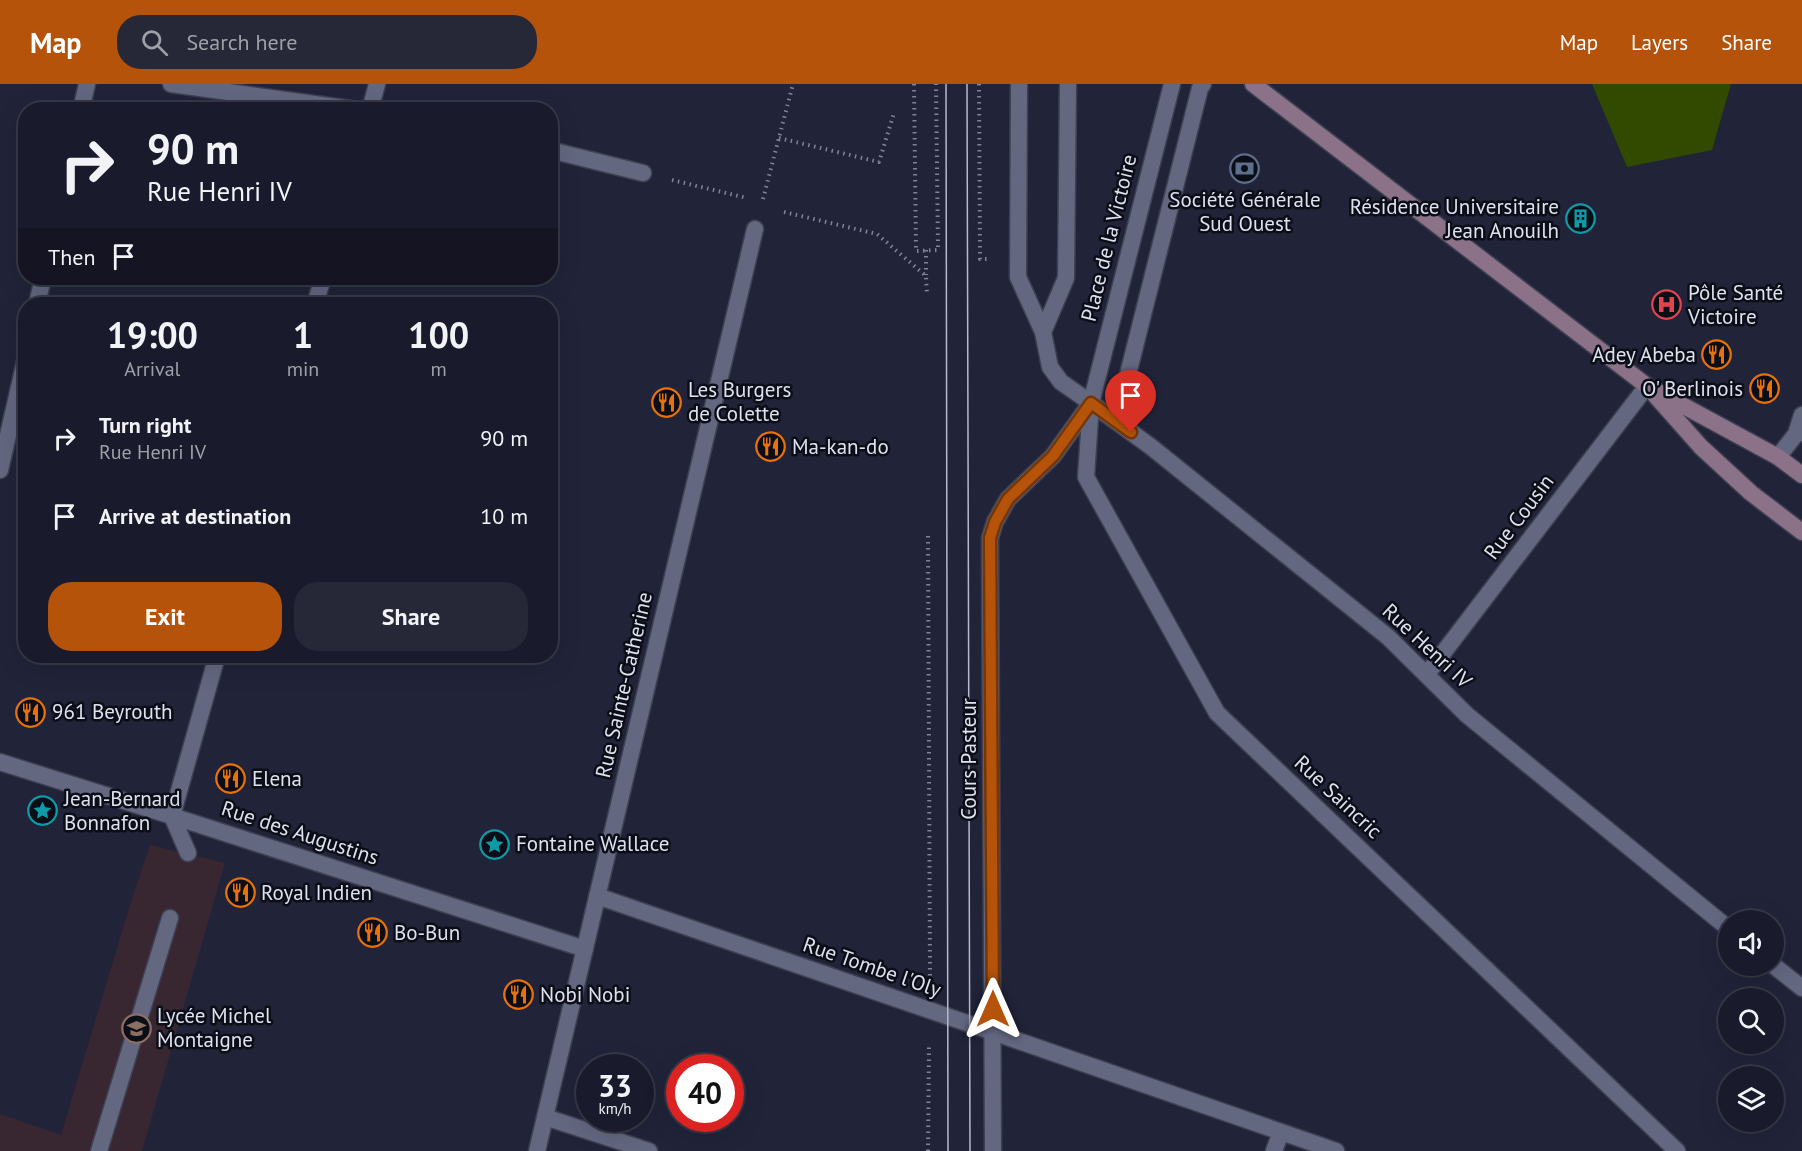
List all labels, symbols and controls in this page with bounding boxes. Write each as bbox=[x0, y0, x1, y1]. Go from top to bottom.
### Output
search box bbox=[117, 15, 537, 69]
text: Map bbox=[30, 24, 81, 61]
icon: search bbox=[138, 26, 171, 59]
text: Search here bbox=[186, 28, 297, 56]
text: Map bbox=[1560, 29, 1598, 56]
text: Layers bbox=[1631, 29, 1688, 56]
text: Share bbox=[1721, 29, 1772, 56]
text: 90 m bbox=[147, 121, 239, 176]
icon: right bbox=[48, 126, 126, 204]
street label: Place de la Victoire bbox=[1075, 152, 1142, 324]
bank icon: Société Générale Sud Ouest bbox=[1229, 153, 1261, 185]
text: Rue Henri IV bbox=[147, 174, 292, 208]
place label: Société Générale Sud Ouest bbox=[1169, 186, 1321, 237]
place label: Résidence Universitaire Jean Anouilh bbox=[1350, 193, 1559, 244]
building icon: Résidence Universitaire Jean Anouilh bbox=[1564, 203, 1596, 235]
icon: arrive bbox=[107, 240, 140, 273]
text: Then bbox=[48, 243, 95, 271]
place label: Pôle Santé Victoire bbox=[1687, 279, 1783, 330]
hospital icon: Pôle Santé Victoire bbox=[1651, 289, 1683, 321]
text: 19:00 bbox=[107, 311, 198, 358]
text: 1 bbox=[293, 311, 313, 358]
text: 100 bbox=[408, 311, 469, 358]
restaurant icon: Adey Abeba bbox=[1701, 339, 1733, 371]
place label: Adey Abeba bbox=[1592, 341, 1696, 368]
text: Arrival bbox=[124, 356, 180, 382]
text: min bbox=[287, 356, 319, 382]
text: m bbox=[431, 356, 447, 382]
pin bbox=[1105, 370, 1156, 432]
restaurant icon: O' Berlinois bbox=[1748, 373, 1780, 405]
place label: O' Berlinois bbox=[1642, 375, 1743, 402]
place label: Les Burgers de Colette bbox=[688, 376, 791, 427]
icon: arrive bbox=[1114, 379, 1147, 412]
restaurant icon: Les Burgers de Colette bbox=[651, 386, 683, 418]
text: Turn right bbox=[99, 411, 191, 439]
icon: right bbox=[48, 422, 81, 455]
text: 90 m bbox=[480, 424, 528, 452]
restaurant icon: Ma-kan-do bbox=[755, 431, 787, 463]
place label: Ma-kan-do bbox=[792, 433, 889, 460]
text: Rue Henri IV bbox=[99, 439, 206, 465]
street label: Rue Cousin bbox=[1478, 469, 1559, 565]
icon: arrive bbox=[48, 500, 81, 533]
text: Arrive at destination bbox=[99, 502, 291, 530]
text: 10 m bbox=[480, 502, 528, 530]
button: Exit bbox=[48, 582, 282, 651]
button: Share bbox=[294, 582, 528, 651]
street label: Rue Sainte-Catherine bbox=[589, 589, 658, 780]
street label: Rue Henri IV bbox=[1377, 597, 1478, 694]
restaurant icon: 961 Beyrouth bbox=[15, 696, 47, 728]
place label: 961 Beyrouth bbox=[52, 698, 173, 725]
street label: Cours Pasteur bbox=[955, 698, 982, 820]
street label: Rue Saincric bbox=[1289, 749, 1388, 844]
restaurant icon: Elena bbox=[215, 763, 247, 795]
place label: Elena bbox=[252, 765, 302, 792]
place label: Jean-Bernard Bonnafon bbox=[63, 785, 181, 836]
street label: Rue des Augustins bbox=[218, 794, 382, 871]
place icon: Jean-Bernard Bonnafon bbox=[27, 795, 59, 827]
place icon: Fontaine Wallace bbox=[479, 828, 511, 860]
place label: Fontaine Wallace bbox=[516, 830, 669, 857]
restaurant icon: Royal Indien bbox=[224, 877, 256, 909]
place label: Royal Indien bbox=[261, 879, 372, 906]
map controls bbox=[1718, 910, 1784, 1132]
button: sound bbox=[1718, 910, 1784, 976]
restaurant icon: Bo-Bun bbox=[357, 917, 389, 949]
place label: Bo-Bun bbox=[394, 919, 460, 946]
street label: Rue Tombe l'Oly bbox=[800, 930, 945, 1003]
position arrow bbox=[961, 977, 1025, 1041]
restaurant icon: Nobi Nobi bbox=[503, 979, 535, 1011]
place label: Nobi Nobi bbox=[540, 981, 630, 1008]
button: search bbox=[1718, 988, 1784, 1054]
place label: Lycée Michel Montaigne bbox=[157, 1002, 271, 1053]
school or university icon: Lycée Michel Montaigne bbox=[120, 1012, 152, 1044]
speed limit sign: 40 bbox=[666, 1054, 744, 1132]
text: 33 bbox=[598, 1066, 632, 1105]
button: layers bbox=[1718, 1066, 1784, 1132]
text: km/h bbox=[599, 1099, 631, 1118]

